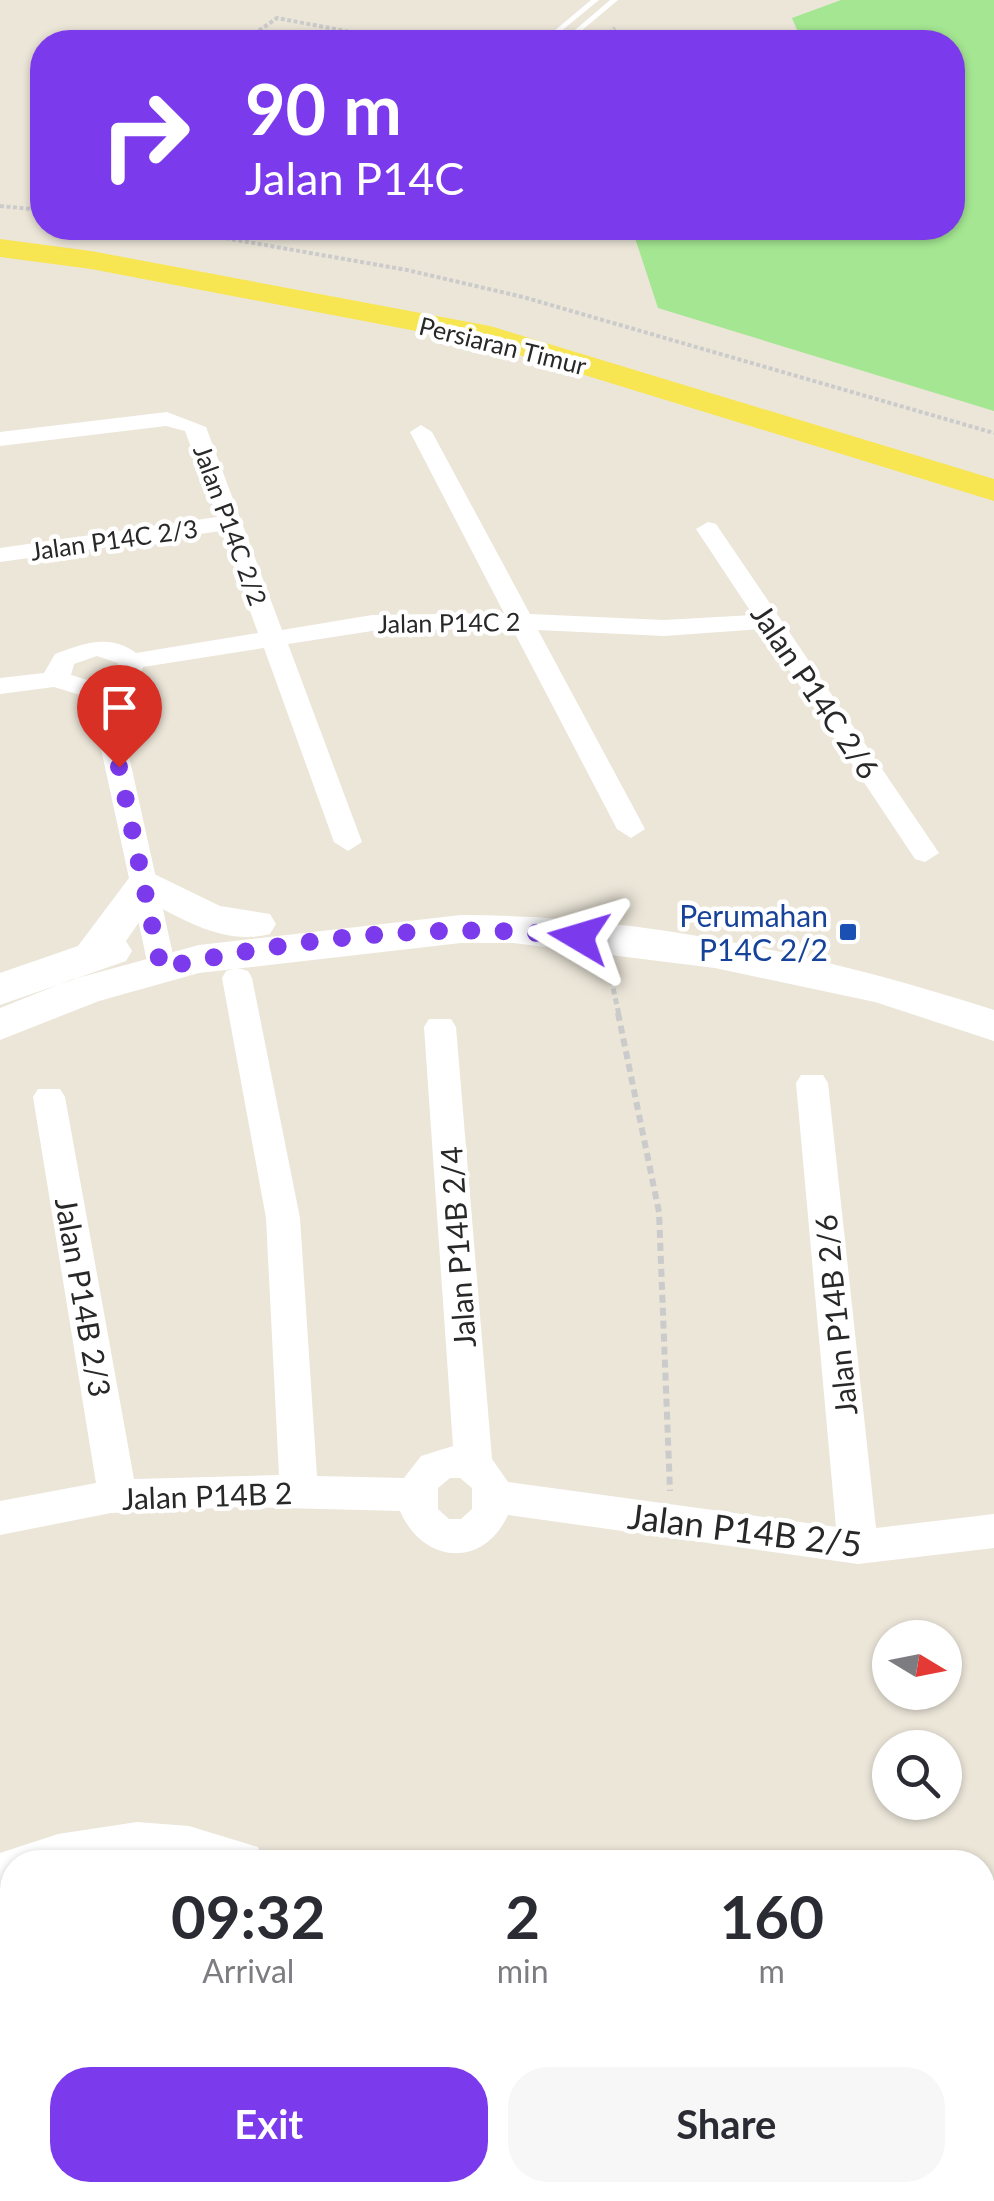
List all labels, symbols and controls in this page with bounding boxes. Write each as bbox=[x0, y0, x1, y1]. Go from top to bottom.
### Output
text: 90 m bbox=[245, 66, 402, 150]
icon: right bbox=[80, 70, 210, 200]
text: Jalan P14C bbox=[245, 151, 464, 205]
street label: Persiaran Timur bbox=[416, 310, 590, 380]
street label: Jalan P14C 2/2 bbox=[188, 441, 274, 609]
street label: Jalan P14C 2/3 bbox=[28, 512, 200, 566]
street label: Jalan P14C 2/6 bbox=[745, 597, 887, 785]
street label: Jalan P14C 2 bbox=[377, 606, 521, 638]
pin bbox=[77, 665, 162, 768]
icon: arrive bbox=[92, 680, 147, 735]
position arrow bbox=[527, 885, 631, 989]
place label: Perumahan P14C 2/2 bbox=[679, 897, 828, 967]
marker: Perumahan P14C 2/2 bbox=[837, 921, 859, 943]
street label: Jalan P14B 2/4 bbox=[432, 1145, 482, 1349]
street label: Jalan P14B 2/3 bbox=[49, 1195, 119, 1399]
street label: Jalan P14B 2/6 bbox=[807, 1213, 863, 1417]
street label: Jalan P14B 2 bbox=[121, 1474, 293, 1516]
street label: Jalan P14B 2/5 bbox=[626, 1494, 864, 1564]
north arrow bbox=[872, 1620, 962, 1710]
map controls bbox=[872, 1620, 962, 1820]
button: search bbox=[872, 1730, 962, 1820]
text: 09:32 bbox=[171, 1880, 326, 1952]
text: 2 bbox=[505, 1880, 540, 1952]
text: 160 bbox=[720, 1880, 824, 1952]
text: Arrival bbox=[202, 1951, 294, 1990]
text: min bbox=[497, 1951, 549, 1990]
text: m bbox=[759, 1951, 785, 1990]
button: Exit bbox=[50, 2067, 488, 2182]
button: Share bbox=[508, 2067, 945, 2182]

